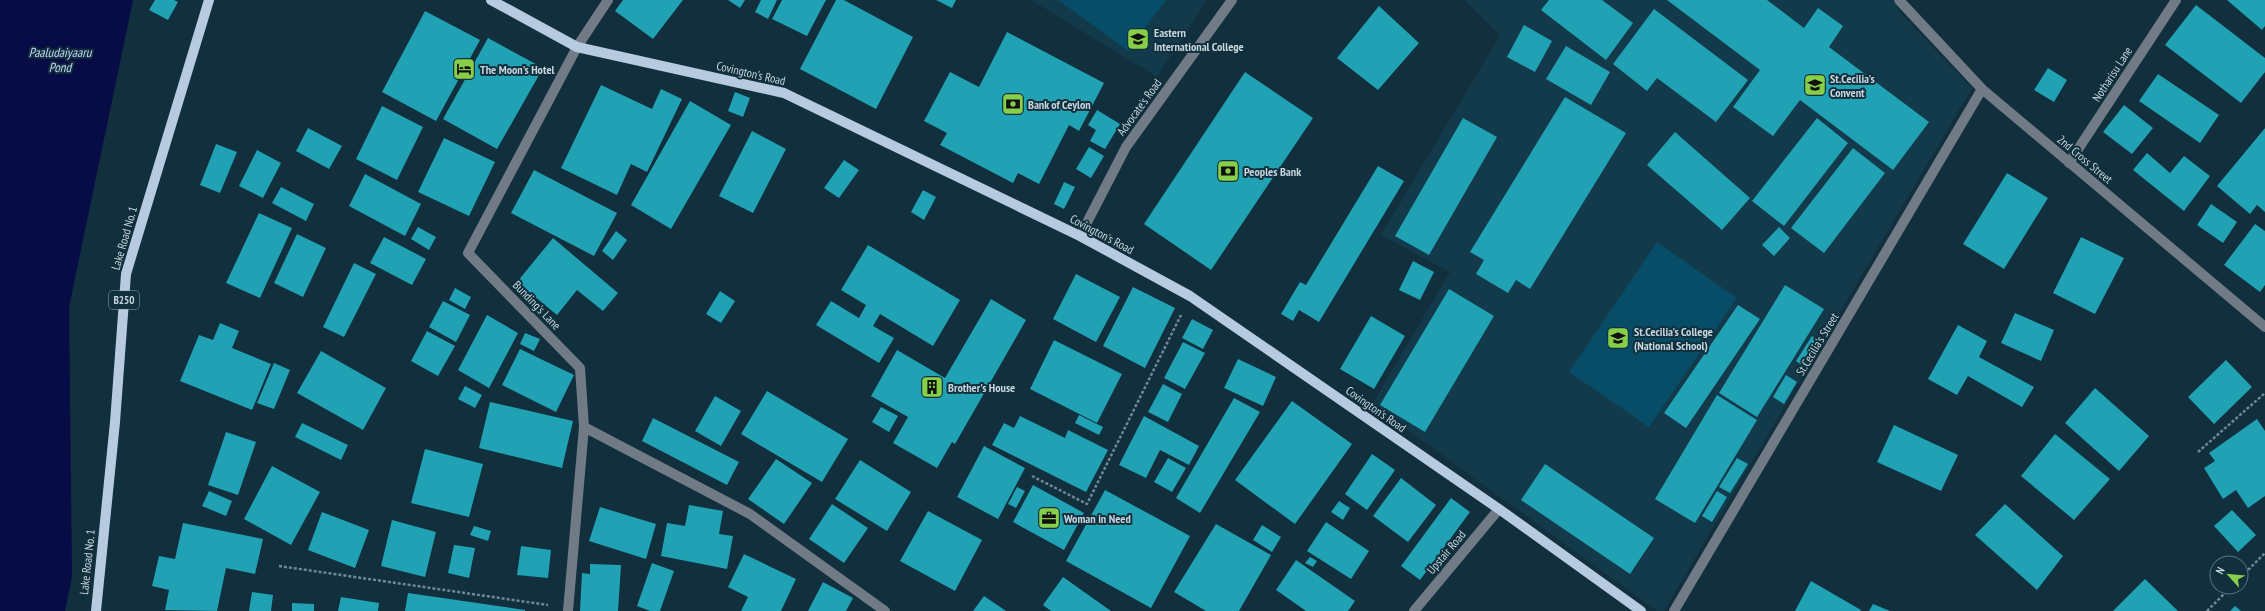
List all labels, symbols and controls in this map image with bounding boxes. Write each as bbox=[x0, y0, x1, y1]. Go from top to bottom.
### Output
place label: Eastern International College bbox=[1154, 25, 1244, 54]
school or university icon: Eastern International College bbox=[1125, 26, 1151, 52]
water label: Paaludaiyaaru Pond bbox=[29, 44, 93, 76]
street label: Notharisu Lane bbox=[2089, 44, 2135, 104]
hotel icon: The Moon's Hotel bbox=[451, 56, 477, 82]
street label: Covington's Road bbox=[715, 58, 787, 88]
place label: The Moon's Hotel bbox=[480, 62, 555, 77]
place label: St.Cecilia's Convent bbox=[1830, 71, 1875, 100]
school or university icon: St.Cecilia's Convent bbox=[1802, 72, 1828, 98]
street label: Advocate's Road bbox=[1113, 76, 1165, 138]
bank icon: Bank of Ceylon bbox=[1000, 91, 1026, 117]
place label: Bank of Ceylon bbox=[1028, 97, 1091, 112]
street label: 2nd Cross Street bbox=[2054, 131, 2116, 187]
bank icon: Peoples Bank bbox=[1215, 158, 1241, 184]
place label: Peoples Bank bbox=[1244, 164, 1301, 179]
street label: Lake Road No. 1 bbox=[108, 204, 140, 272]
street label: Covington's Road bbox=[1067, 211, 1137, 257]
street label: Bunding's Lane bbox=[510, 277, 564, 333]
road number: B250 bbox=[109, 291, 139, 309]
street label: St.Cecilia's Street bbox=[1792, 309, 1842, 378]
place label: St.Cecilia's College (National School) bbox=[1634, 324, 1713, 353]
school or university icon: St.Cecilia's College (National School) bbox=[1605, 325, 1631, 351]
building icon: Brother's House bbox=[919, 374, 945, 400]
place label: Brother's House bbox=[948, 380, 1015, 395]
street label: Covington's Road bbox=[1343, 383, 1409, 435]
office icon: Woman in Need bbox=[1036, 505, 1062, 531]
place label: Woman in Need bbox=[1063, 511, 1131, 526]
street label: Upstair Road bbox=[1423, 527, 1469, 577]
street label: Lake Road No. 1 bbox=[76, 529, 98, 595]
north arrow bbox=[2209, 555, 2249, 595]
text: N bbox=[2213, 565, 2228, 576]

